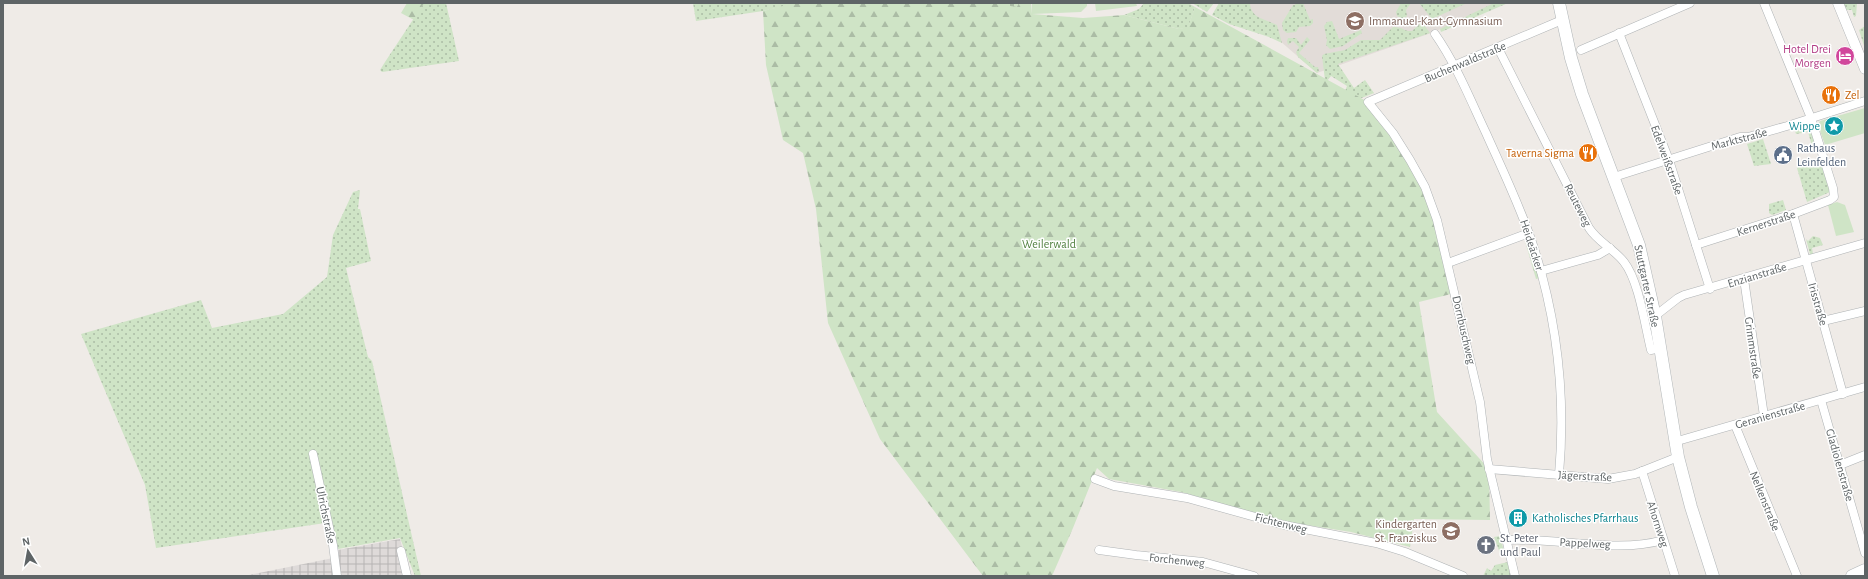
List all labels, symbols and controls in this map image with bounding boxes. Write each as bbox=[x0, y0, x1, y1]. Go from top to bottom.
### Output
school or university icon: Immanuel-Kant-Gymnasium bbox=[1344, 10, 1366, 32]
place label: Immanuel-Kant-Gymnasium bbox=[1369, 15, 1502, 28]
street label: Buchenwaldstraße bbox=[1422, 39, 1508, 85]
place label: Hotel Drei Morgen bbox=[1783, 43, 1831, 69]
hotel icon: Hotel Drei Morgen bbox=[1834, 45, 1856, 67]
restaurant icon: Zel bbox=[1820, 84, 1842, 106]
place label: Zel bbox=[1845, 89, 1860, 101]
place icon: Wippe bbox=[1823, 115, 1845, 137]
place label: Wippe bbox=[1789, 120, 1820, 132]
street label: Edelweißstraße bbox=[1649, 124, 1685, 196]
street label: Marktstraße bbox=[1710, 126, 1768, 152]
restaurant icon: Taverna Sigma bbox=[1577, 142, 1599, 164]
place label: Rathaus Leinfelden bbox=[1797, 142, 1846, 168]
public building icon: Rathaus Leinfelden bbox=[1772, 144, 1794, 166]
place label: Taverna Sigma bbox=[1506, 147, 1574, 159]
street label: Reuteweg bbox=[1562, 182, 1594, 228]
street label: Kernerstraße bbox=[1735, 208, 1797, 238]
street label: Heideäcker bbox=[1518, 218, 1546, 272]
park label: Weilerwald bbox=[1022, 238, 1076, 250]
street label: Stuttgarter Straße bbox=[1632, 244, 1662, 328]
street label: Enzianstraße bbox=[1726, 260, 1788, 290]
street label: Irisstraße bbox=[1806, 281, 1830, 327]
street label: Dornbuschweg bbox=[1450, 294, 1478, 366]
street label: Grimmstraße bbox=[1743, 316, 1763, 380]
street label: Geranienstraße bbox=[1734, 399, 1806, 431]
street label: Gladiolenstraße bbox=[1824, 427, 1856, 503]
street label: Jägerstraße bbox=[1558, 469, 1612, 483]
street label: Nelkenstraße bbox=[1748, 469, 1782, 533]
street label: Ulrichstraße bbox=[314, 485, 338, 545]
street label: Ahornweg bbox=[1645, 499, 1671, 549]
building icon: Katholisches Pfarrhaus bbox=[1507, 507, 1529, 529]
street label: Fichtenweg bbox=[1254, 511, 1308, 535]
place label: Katholisches Pfarrhaus bbox=[1532, 512, 1638, 524]
place label: Kindergarten St. Franziskus bbox=[1375, 518, 1437, 544]
school or university icon: Kindergarten St. Franziskus bbox=[1440, 520, 1462, 542]
north arrow bbox=[8, 531, 48, 571]
place label: St. Peter und Paul bbox=[1500, 532, 1541, 558]
church icon: St. Peter und Paul bbox=[1475, 534, 1497, 556]
text: N bbox=[21, 536, 31, 548]
street label: Pappelweg bbox=[1559, 536, 1611, 550]
street label: Forchenweg bbox=[1149, 551, 1206, 569]

